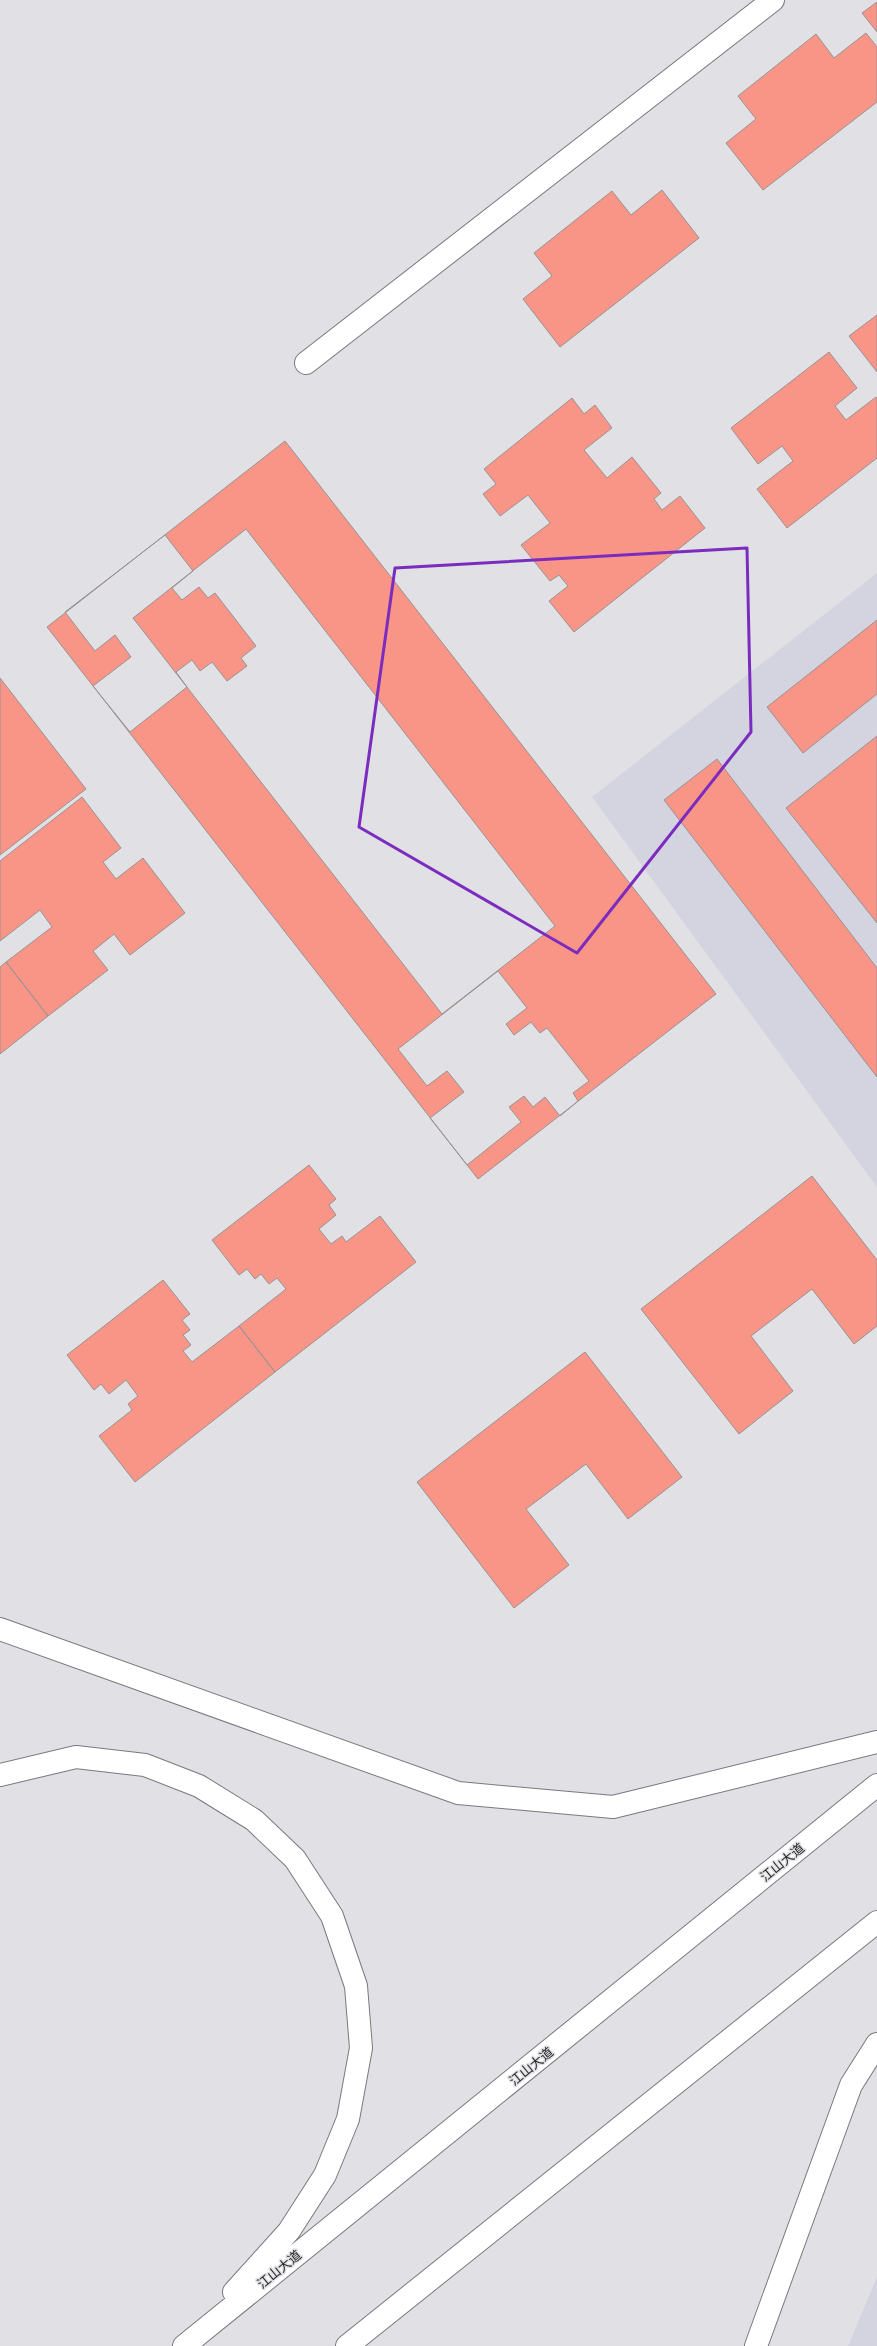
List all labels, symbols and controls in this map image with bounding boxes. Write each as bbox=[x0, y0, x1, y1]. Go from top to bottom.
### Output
street label: 江山大道 bbox=[757, 1840, 807, 1885]
street label: 江山大道 bbox=[506, 2044, 556, 2089]
street label: 江山大道 bbox=[254, 2247, 304, 2292]

